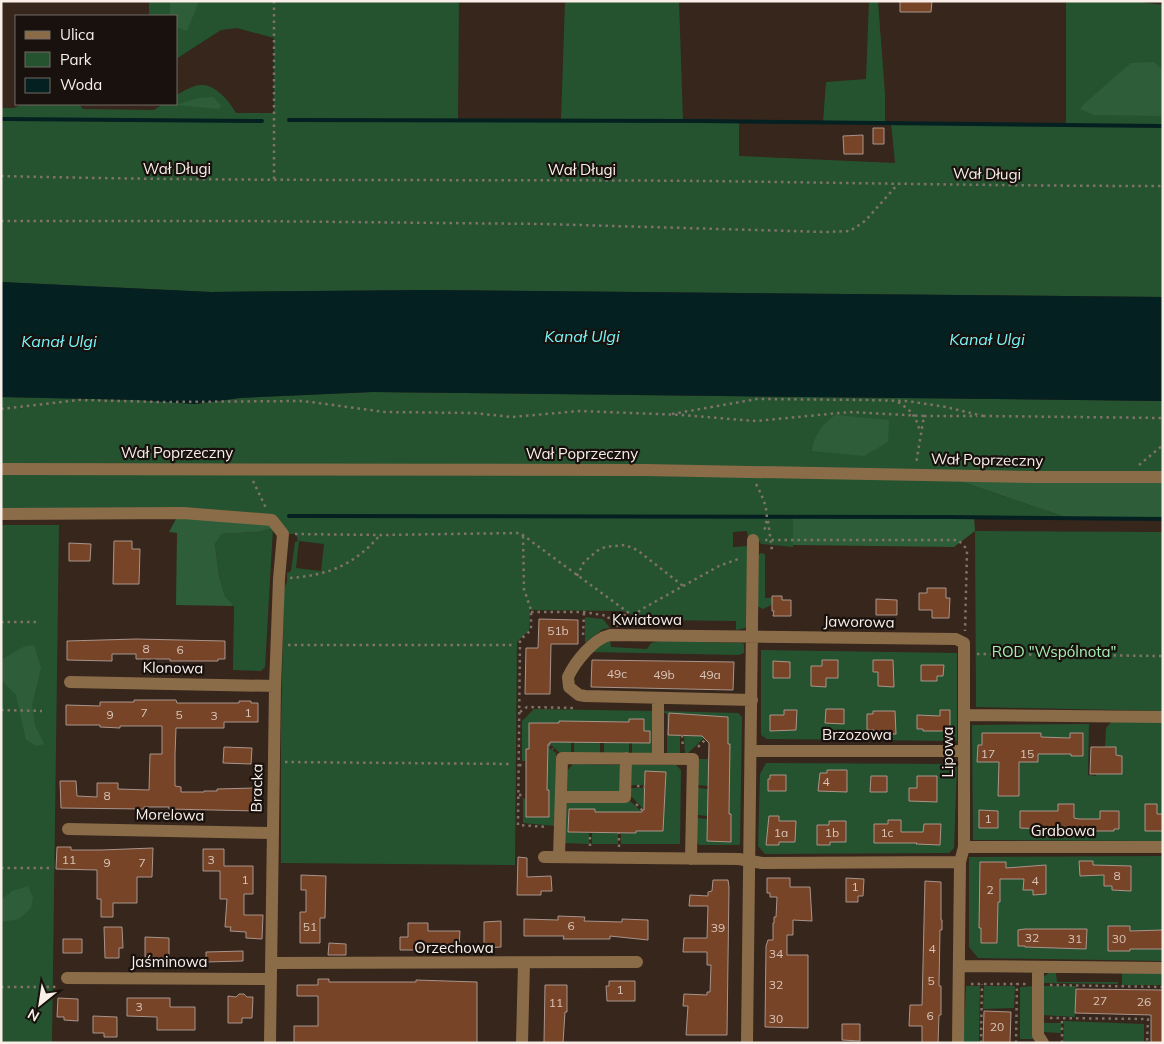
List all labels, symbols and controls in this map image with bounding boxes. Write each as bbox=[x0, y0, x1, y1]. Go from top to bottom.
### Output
legend bbox=[15, 15, 178, 105]
text: Ulica bbox=[60, 25, 94, 44]
text: Park bbox=[60, 50, 92, 69]
text: Woda bbox=[60, 75, 102, 94]
street label: Wał Długi bbox=[143, 159, 211, 178]
street label: Wał Długi bbox=[548, 160, 616, 179]
street label: Wał Długi bbox=[953, 163, 1021, 184]
water label: Kanał Ulgi bbox=[544, 326, 620, 346]
water label: Kanał Ulgi bbox=[949, 329, 1025, 349]
water label: Kanał Ulgi bbox=[21, 331, 97, 351]
street label: Wał Poprzeczny bbox=[121, 443, 233, 462]
street label: Wał Poprzeczny bbox=[526, 444, 638, 463]
street label: Wał Poprzeczny bbox=[931, 449, 1043, 470]
street label: Kwiatowa bbox=[612, 610, 682, 629]
street label: Jaworowa bbox=[823, 611, 895, 632]
house number: 51b bbox=[547, 623, 569, 638]
house number: 8 bbox=[142, 641, 150, 656]
house number: 6 bbox=[176, 642, 184, 657]
park label: ROD "Wspólnota" bbox=[992, 642, 1116, 661]
street label: Klonowa bbox=[142, 657, 204, 678]
house number: 49c bbox=[607, 666, 627, 681]
house number: 49b bbox=[653, 667, 675, 682]
house number: 49a bbox=[699, 667, 721, 682]
house number: 7 bbox=[140, 705, 148, 720]
house number: 1 bbox=[244, 705, 252, 720]
house number: 9 bbox=[106, 707, 114, 722]
house number: 5 bbox=[175, 707, 183, 722]
house number: 3 bbox=[210, 708, 218, 723]
street label: Brzozowa bbox=[822, 725, 892, 744]
street label: Lipowa bbox=[938, 726, 957, 778]
house number: 17 bbox=[981, 746, 995, 761]
house number: 15 bbox=[1020, 746, 1034, 761]
street label: Bracka bbox=[247, 764, 266, 812]
house number: 4 bbox=[822, 774, 830, 789]
house number: 8 bbox=[103, 788, 111, 803]
street label: Morelowa bbox=[135, 804, 205, 825]
house number: 1 bbox=[984, 811, 992, 826]
street label: Grabowa bbox=[1031, 821, 1095, 840]
house number: 1a bbox=[774, 825, 788, 840]
house number: 1b bbox=[825, 825, 839, 840]
house number: 1c bbox=[880, 825, 894, 840]
house number: 11 bbox=[62, 852, 76, 867]
house number: 3 bbox=[207, 852, 215, 867]
house number: 9 bbox=[103, 855, 111, 870]
house number: 7 bbox=[138, 855, 146, 870]
house number: 8 bbox=[1113, 868, 1121, 883]
house number: 1 bbox=[241, 872, 249, 887]
house number: 4 bbox=[1031, 873, 1039, 888]
house number: 1 bbox=[851, 879, 859, 894]
house number: 2 bbox=[986, 882, 994, 897]
house number: 6 bbox=[567, 918, 575, 933]
house number: 51 bbox=[303, 919, 317, 934]
house number: 39 bbox=[711, 920, 725, 935]
house number: 32 bbox=[1025, 930, 1039, 945]
house number: 31 bbox=[1068, 931, 1082, 946]
house number: 30 bbox=[1112, 931, 1126, 946]
street label: Orzechowa bbox=[414, 938, 494, 957]
house number: 4 bbox=[928, 941, 936, 956]
house number: 34 bbox=[769, 946, 783, 961]
street label: Jaśminowa bbox=[130, 952, 208, 971]
house number: 5 bbox=[927, 973, 935, 988]
house number: 32 bbox=[769, 977, 783, 992]
north arrow bbox=[15, 979, 65, 1029]
house number: 1 bbox=[616, 982, 624, 997]
house number: 27 bbox=[1093, 993, 1107, 1008]
house number: 26 bbox=[1137, 994, 1151, 1009]
house number: 11 bbox=[549, 995, 563, 1010]
house number: 3 bbox=[135, 999, 143, 1014]
text: N bbox=[24, 1005, 43, 1026]
house number: 6 bbox=[926, 1008, 934, 1023]
house number: 30 bbox=[769, 1011, 783, 1026]
house number: 20 bbox=[990, 1019, 1004, 1034]

